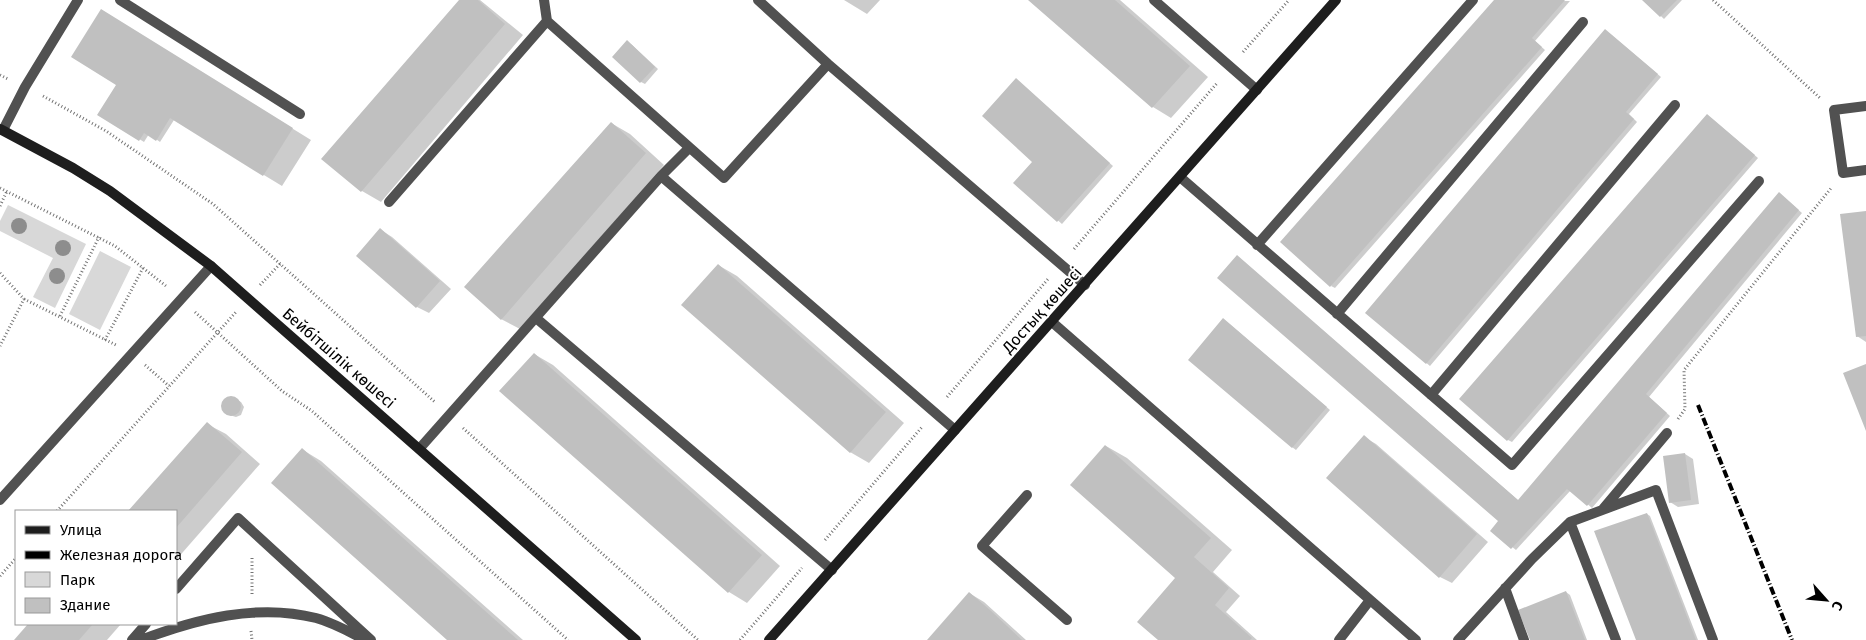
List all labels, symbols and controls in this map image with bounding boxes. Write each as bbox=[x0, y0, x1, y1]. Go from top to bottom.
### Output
street label: Достық көшесі bbox=[998, 263, 1086, 358]
street label: Бейбітшілік көшесі bbox=[279, 304, 399, 412]
legend bbox=[15, 510, 178, 625]
text: Улица bbox=[60, 521, 102, 539]
text: Железная дорога bbox=[60, 546, 182, 564]
text: Парк bbox=[60, 571, 95, 589]
north arrow bbox=[1801, 575, 1851, 625]
text: Здание bbox=[60, 596, 110, 614]
text: С bbox=[1828, 598, 1847, 613]

